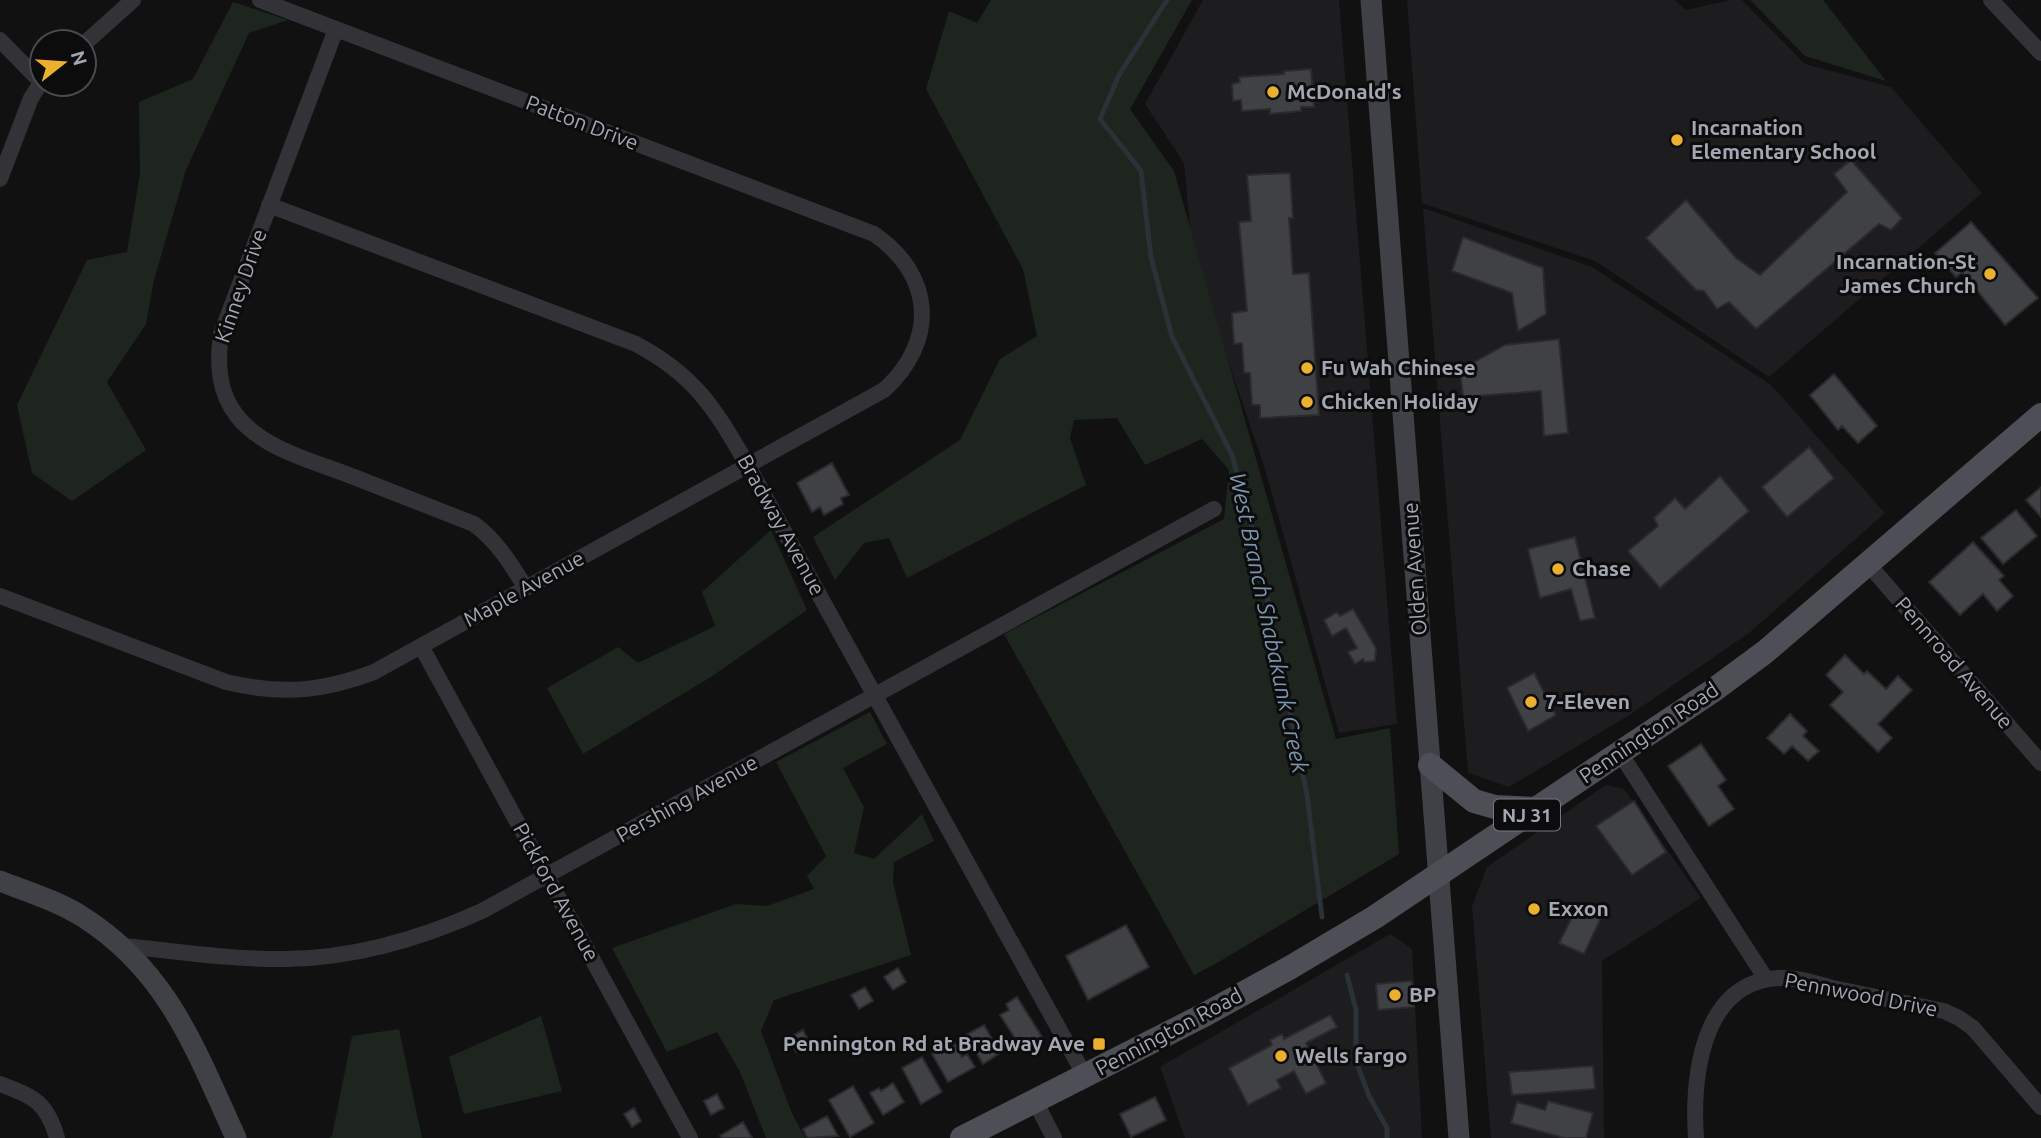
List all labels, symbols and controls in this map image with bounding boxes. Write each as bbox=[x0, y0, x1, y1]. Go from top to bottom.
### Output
north arrow bbox=[28, 28, 98, 98]
text: N bbox=[67, 48, 92, 68]
place label: McDonald's bbox=[1287, 79, 1402, 103]
marker: McDonald's bbox=[1265, 84, 1281, 100]
street label: Patton Drive bbox=[523, 90, 642, 154]
place label: Incarnation Elementary School bbox=[1691, 115, 1876, 163]
marker: Incarnation Elementary School bbox=[1669, 132, 1685, 148]
street label: Kinney Drive bbox=[209, 226, 271, 346]
place label: Incarnation-St James Church bbox=[1836, 249, 1976, 297]
marker: Incarnation-St James Church bbox=[1982, 266, 1998, 282]
place label: Fu Wah Chinese bbox=[1321, 355, 1476, 379]
marker: Fu Wah Chinese bbox=[1299, 360, 1315, 376]
place label: Chicken Holiday bbox=[1321, 389, 1478, 413]
marker: Chicken Holiday bbox=[1299, 394, 1315, 410]
street label: Bradway Avenue bbox=[733, 450, 830, 599]
water label: West Branch Shabakunk Creek bbox=[1225, 470, 1314, 776]
street label: Olden Avenue bbox=[1397, 502, 1431, 636]
street label: Maple Avenue bbox=[459, 545, 588, 631]
place label: Chase bbox=[1572, 556, 1631, 580]
marker: Chase bbox=[1550, 561, 1566, 577]
street label: Pennroad Avenue bbox=[1891, 592, 2018, 733]
street label: Pennington Road bbox=[1574, 677, 1723, 788]
place label: 7-Eleven bbox=[1545, 689, 1630, 713]
marker: 7-Eleven bbox=[1523, 694, 1539, 710]
street label: Pershing Avenue bbox=[612, 749, 761, 847]
road number: NJ 31 bbox=[1494, 800, 1560, 830]
street label: Pickford Avenue bbox=[509, 818, 605, 965]
place label: Exxon bbox=[1548, 896, 1609, 920]
marker: Exxon bbox=[1526, 901, 1542, 917]
street label: Pennwood Drive bbox=[1783, 967, 1940, 1021]
street label: Pennington Road bbox=[1091, 982, 1246, 1080]
place label: BP bbox=[1409, 982, 1436, 1006]
marker: BP bbox=[1387, 987, 1403, 1003]
place label: Pennington Rd at Bradway Ave bbox=[783, 1031, 1085, 1055]
marker: Pennington Rd at Bradway Ave bbox=[1091, 1036, 1107, 1052]
place label: Wells fargo bbox=[1295, 1043, 1407, 1067]
marker: Wells fargo bbox=[1273, 1048, 1289, 1064]

